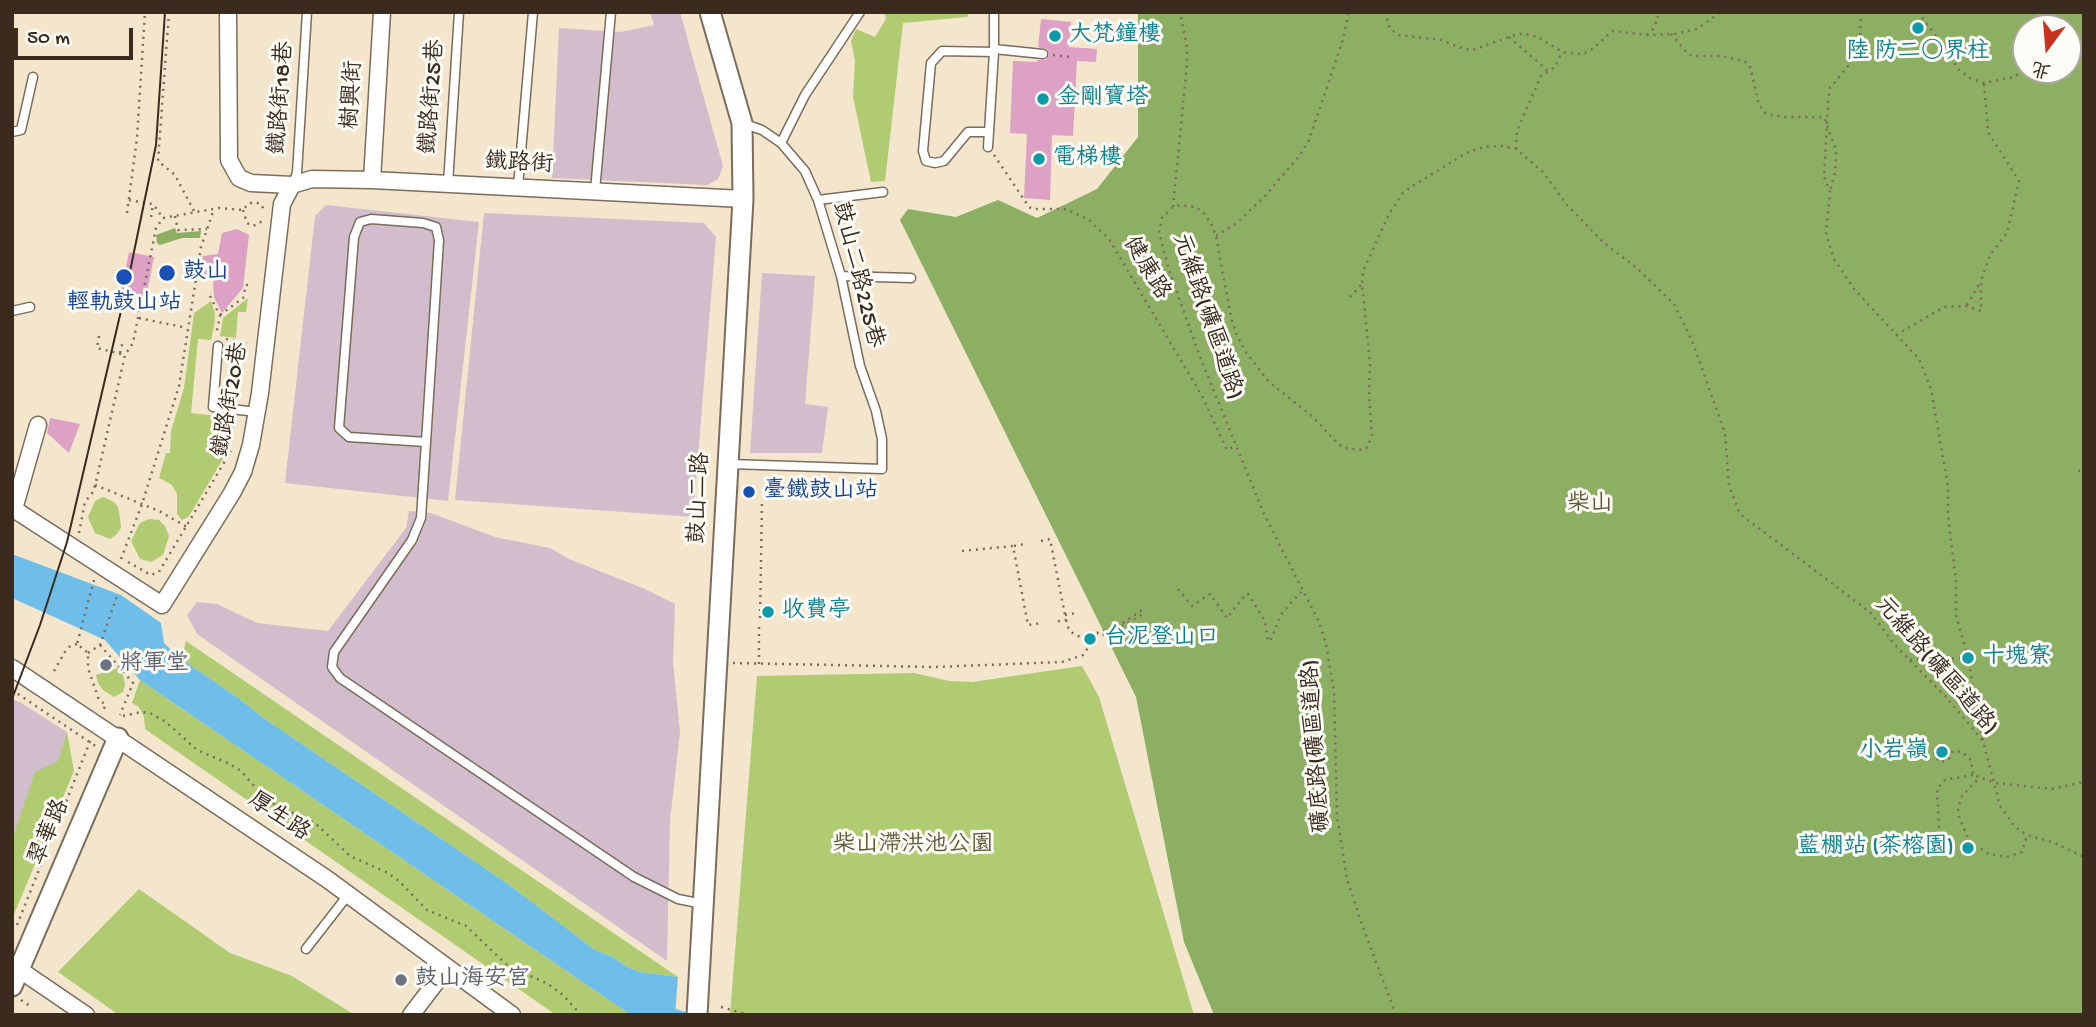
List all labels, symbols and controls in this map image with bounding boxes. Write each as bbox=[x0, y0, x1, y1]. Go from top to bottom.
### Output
scale bar bbox=[18, 14, 136, 58]
north arrow bbox=[2012, 14, 2082, 84]
marker: 陸 防二○界柱 bbox=[1910, 20, 1926, 36]
place label: 大梵鐘樓 bbox=[1069, 22, 1161, 50]
text: 50 m bbox=[27, 27, 70, 52]
marker: 大梵鐘樓 bbox=[1047, 28, 1063, 44]
street label: 鐵路街25巷 bbox=[416, 38, 452, 156]
place label: 陸 防二○界柱 bbox=[1846, 39, 1990, 67]
street label: 鐵路街18巷 bbox=[265, 40, 301, 156]
text: 北 bbox=[2029, 54, 2054, 81]
street label: 樹興街 bbox=[338, 60, 370, 130]
place label: 金剛寶塔 bbox=[1057, 85, 1149, 113]
marker: 金剛寶塔 bbox=[1035, 91, 1051, 107]
place label: 電梯樓 bbox=[1053, 145, 1122, 173]
street label: 鐵路街 bbox=[484, 149, 554, 181]
marker: 電梯樓 bbox=[1031, 151, 1047, 167]
street label: 鼓山二路225巷 bbox=[825, 199, 887, 351]
street label: 元維路(礦區道路) bbox=[1165, 230, 1247, 404]
street label: 健康路 bbox=[1115, 232, 1175, 306]
place label: 鼓山 bbox=[183, 259, 229, 287]
marker: 鼓山 bbox=[157, 263, 177, 283]
marker: 輕軌鼓山站 bbox=[114, 267, 134, 287]
place label: 輕軌鼓山站 bbox=[67, 290, 181, 318]
street label: 鐵路街20巷 bbox=[208, 340, 256, 460]
street label: 鼓山二路 bbox=[685, 451, 717, 545]
place label: 臺鐵鼓山站 bbox=[763, 478, 878, 506]
marker: 臺鐵鼓山站 bbox=[741, 484, 757, 500]
park label: 柴山 bbox=[1567, 491, 1613, 519]
street label: 元維路(礦區道路) bbox=[1867, 592, 2003, 742]
place label: 收費亭 bbox=[782, 598, 851, 626]
marker: 收費亭 bbox=[760, 604, 776, 620]
place label: 台泥登山口 bbox=[1104, 625, 1219, 653]
marker: 台泥登山口 bbox=[1082, 631, 1098, 647]
place label: 十塊寮 bbox=[1982, 644, 2051, 672]
marker: 十塊寮 bbox=[1960, 650, 1976, 666]
place label: 將軍堂 bbox=[120, 651, 189, 679]
marker: 將軍堂 bbox=[98, 657, 114, 673]
street label: 礦底路(礦區道路) bbox=[1298, 658, 1338, 834]
place label: 小岩嶺 bbox=[1859, 738, 1928, 766]
marker: 小岩嶺 bbox=[1934, 744, 1950, 760]
street label: 厚生路 bbox=[242, 787, 314, 849]
street label: 翠華路 bbox=[25, 796, 77, 870]
park label: 柴山滯洪池公園 bbox=[833, 832, 993, 860]
place label: 藍棚站 (茶榕園) bbox=[1798, 834, 1954, 862]
marker: 藍棚站 (茶榕園) bbox=[1960, 840, 1976, 856]
place label: 鼓山海安宮 bbox=[415, 966, 530, 994]
marker: 鼓山海安宮 bbox=[393, 972, 409, 988]

